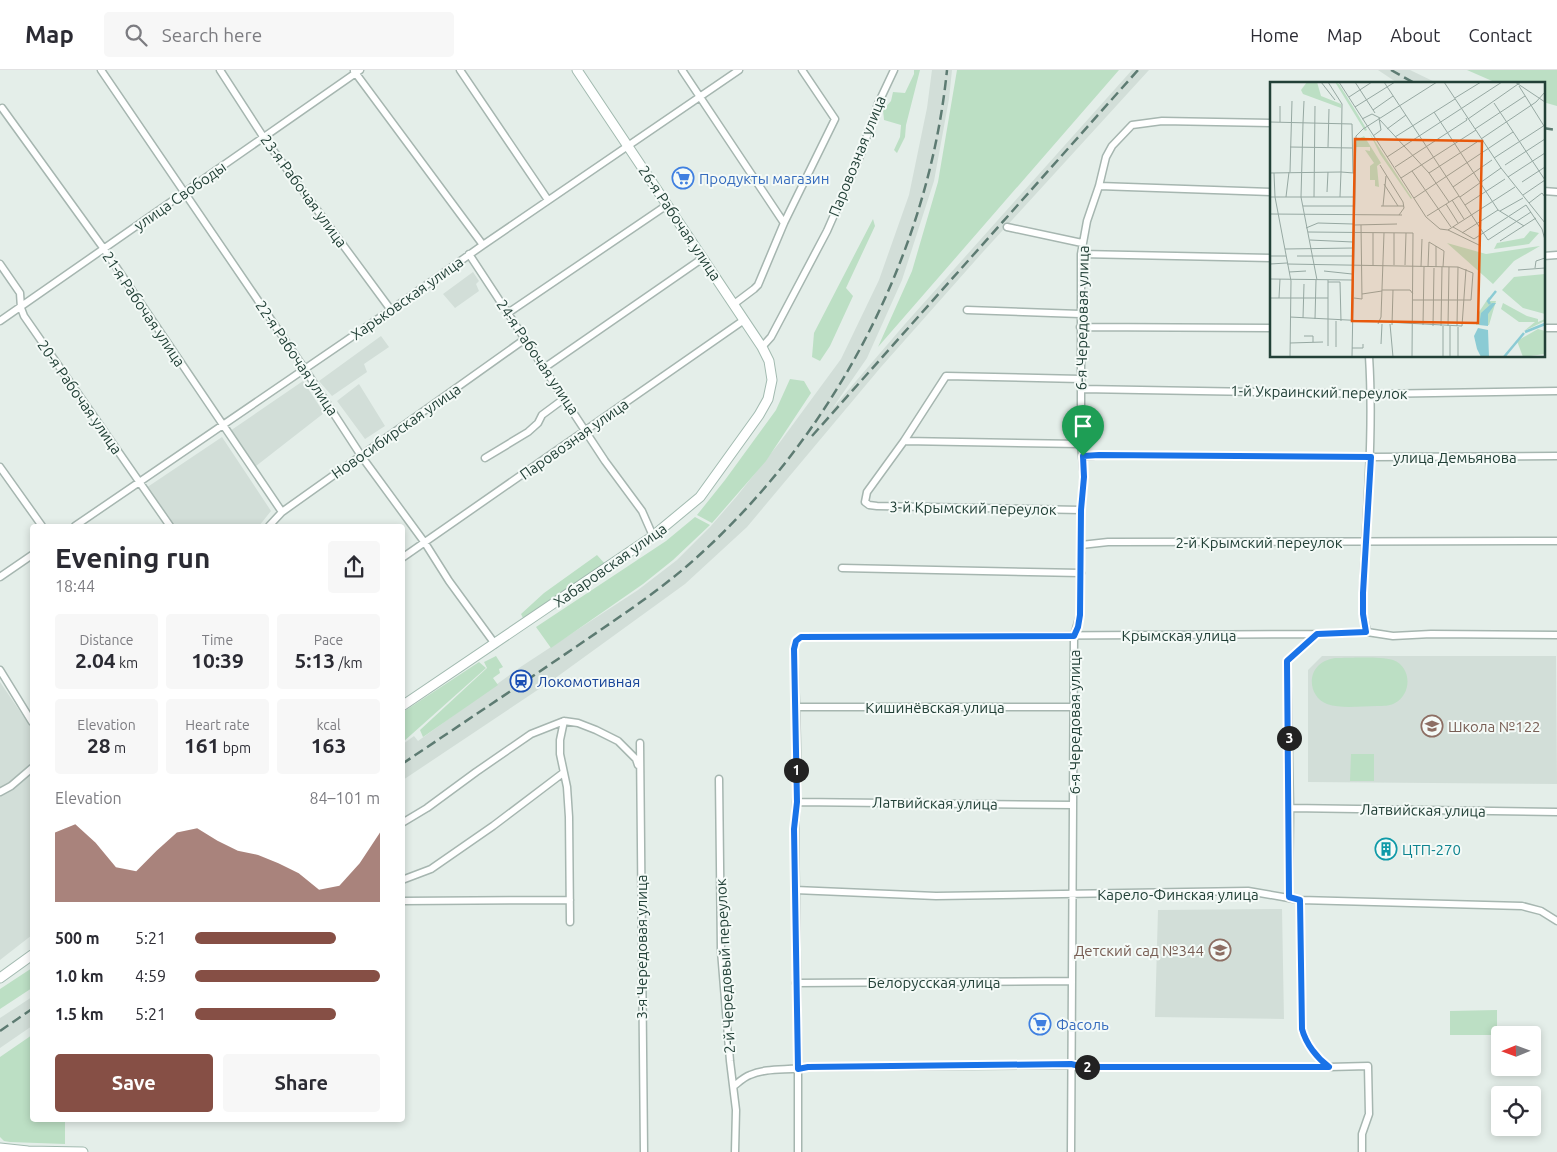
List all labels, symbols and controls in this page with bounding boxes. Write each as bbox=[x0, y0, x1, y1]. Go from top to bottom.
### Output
search box bbox=[104, 12, 454, 57]
text: Map bbox=[25, 21, 74, 48]
icon: search bbox=[122, 21, 150, 49]
text: Search here bbox=[162, 24, 262, 46]
text: Home bbox=[1250, 25, 1299, 45]
text: Map bbox=[1327, 25, 1362, 45]
text: About bbox=[1390, 25, 1440, 45]
text: Contact bbox=[1468, 25, 1532, 45]
inset map bbox=[1270, 82, 1544, 358]
street label: Паровозная улица bbox=[825, 93, 889, 219]
street label: 23-я Рабочая улица bbox=[257, 131, 351, 251]
street label: улица Свободы bbox=[131, 158, 229, 234]
street label: 26-я Рабочая улица bbox=[635, 162, 725, 284]
supermarket icon: Продукты магазин bbox=[671, 166, 695, 190]
place label: Продукты магазин bbox=[699, 170, 830, 187]
street label: 6-я Чередовая улица bbox=[1072, 245, 1092, 391]
street label: 21-я Рабочая улица bbox=[99, 248, 189, 370]
street label: Харьковская улица bbox=[348, 253, 466, 343]
street label: 24-я Рабочая улица bbox=[493, 296, 583, 418]
street label: 22-я Рабочая улица bbox=[252, 297, 342, 419]
street label: 20-я Рабочая улица bbox=[34, 337, 126, 457]
street label: Новосибирская улица bbox=[328, 380, 464, 482]
street label: 1-й Украинский переулок bbox=[1230, 382, 1408, 402]
street label: Паровозная улица bbox=[516, 395, 632, 483]
pin bbox=[1062, 405, 1104, 456]
icon: arrive bbox=[1069, 412, 1097, 440]
street label: улица Демьянова bbox=[1393, 449, 1517, 466]
street label: 3-й Крымский переулок bbox=[889, 498, 1057, 518]
street label: Хабаровская улица bbox=[550, 520, 670, 610]
street label: 2-й Крымский переулок bbox=[1175, 534, 1343, 551]
button: share bbox=[328, 541, 380, 593]
text: Evening run bbox=[55, 542, 210, 573]
text: 18:44 bbox=[55, 577, 95, 595]
street label: Крымская улица bbox=[1122, 627, 1236, 644]
text: Distance bbox=[79, 632, 134, 648]
text: Time bbox=[202, 632, 233, 648]
text: Pace bbox=[314, 632, 343, 648]
text: 2.04 bbox=[75, 648, 116, 672]
text: 10:39 bbox=[191, 648, 244, 672]
text: 5:13 bbox=[294, 648, 335, 672]
street label: 6-я Чередовая улица bbox=[1066, 649, 1083, 795]
text: km bbox=[116, 655, 138, 671]
text: /km bbox=[335, 655, 363, 671]
station icon: Локомотивная bbox=[509, 669, 533, 693]
place label: Локомотивная bbox=[537, 673, 640, 690]
street label: Кишинёвская улица bbox=[865, 699, 1005, 716]
school or university icon: Школа №122 bbox=[1420, 714, 1444, 738]
text: Elevation bbox=[77, 717, 136, 733]
text: Heart rate bbox=[185, 717, 250, 733]
text: kcal bbox=[316, 717, 341, 733]
place label: Школа №122 bbox=[1448, 718, 1541, 735]
pin: 3 bbox=[1276, 726, 1302, 750]
text: 3 bbox=[1286, 730, 1293, 746]
text: 28 bbox=[87, 733, 111, 757]
text: 161 bbox=[184, 733, 219, 757]
text: 163 bbox=[311, 733, 346, 757]
text: m bbox=[111, 740, 126, 756]
text: bpm bbox=[219, 740, 251, 756]
pin: 1 bbox=[784, 758, 808, 782]
text: 1 bbox=[793, 762, 800, 778]
text: Elevation bbox=[55, 789, 122, 807]
text: 84–101 m bbox=[309, 789, 380, 807]
street label: Латвийская улица bbox=[872, 793, 998, 813]
street label: Латвийская улица bbox=[1360, 800, 1486, 820]
building icon: ЦТП-270 bbox=[1374, 837, 1398, 861]
place label: ЦТП-270 bbox=[1402, 841, 1461, 858]
street label: 3-я Чередовая улица bbox=[633, 874, 650, 1020]
street label: 2-й Чередовый переулок bbox=[712, 878, 738, 1054]
street label: Карело-Финская улица bbox=[1097, 886, 1259, 903]
text: 500 m bbox=[55, 929, 100, 947]
text: 5:21 bbox=[135, 929, 166, 947]
school or university icon: Детский сад №344 bbox=[1208, 938, 1232, 962]
place label: Детский сад №344 bbox=[1074, 942, 1204, 959]
text: 1.0 km bbox=[55, 967, 104, 985]
text: 4:59 bbox=[135, 967, 166, 985]
street label: Белорусская улица bbox=[867, 974, 1001, 991]
text: 1.5 km bbox=[55, 1005, 104, 1023]
text: 5:21 bbox=[135, 1005, 166, 1023]
supermarket icon: Фасоль bbox=[1028, 1012, 1052, 1036]
place label: Фасоль bbox=[1056, 1016, 1109, 1033]
north arrow bbox=[1491, 1026, 1541, 1076]
map controls bbox=[1491, 1026, 1541, 1136]
button: Save bbox=[55, 1054, 213, 1112]
button: Share bbox=[223, 1054, 380, 1112]
pin: 2 bbox=[1074, 1054, 1100, 1080]
text: 2 bbox=[1084, 1059, 1091, 1075]
button: locate bbox=[1491, 1086, 1541, 1136]

